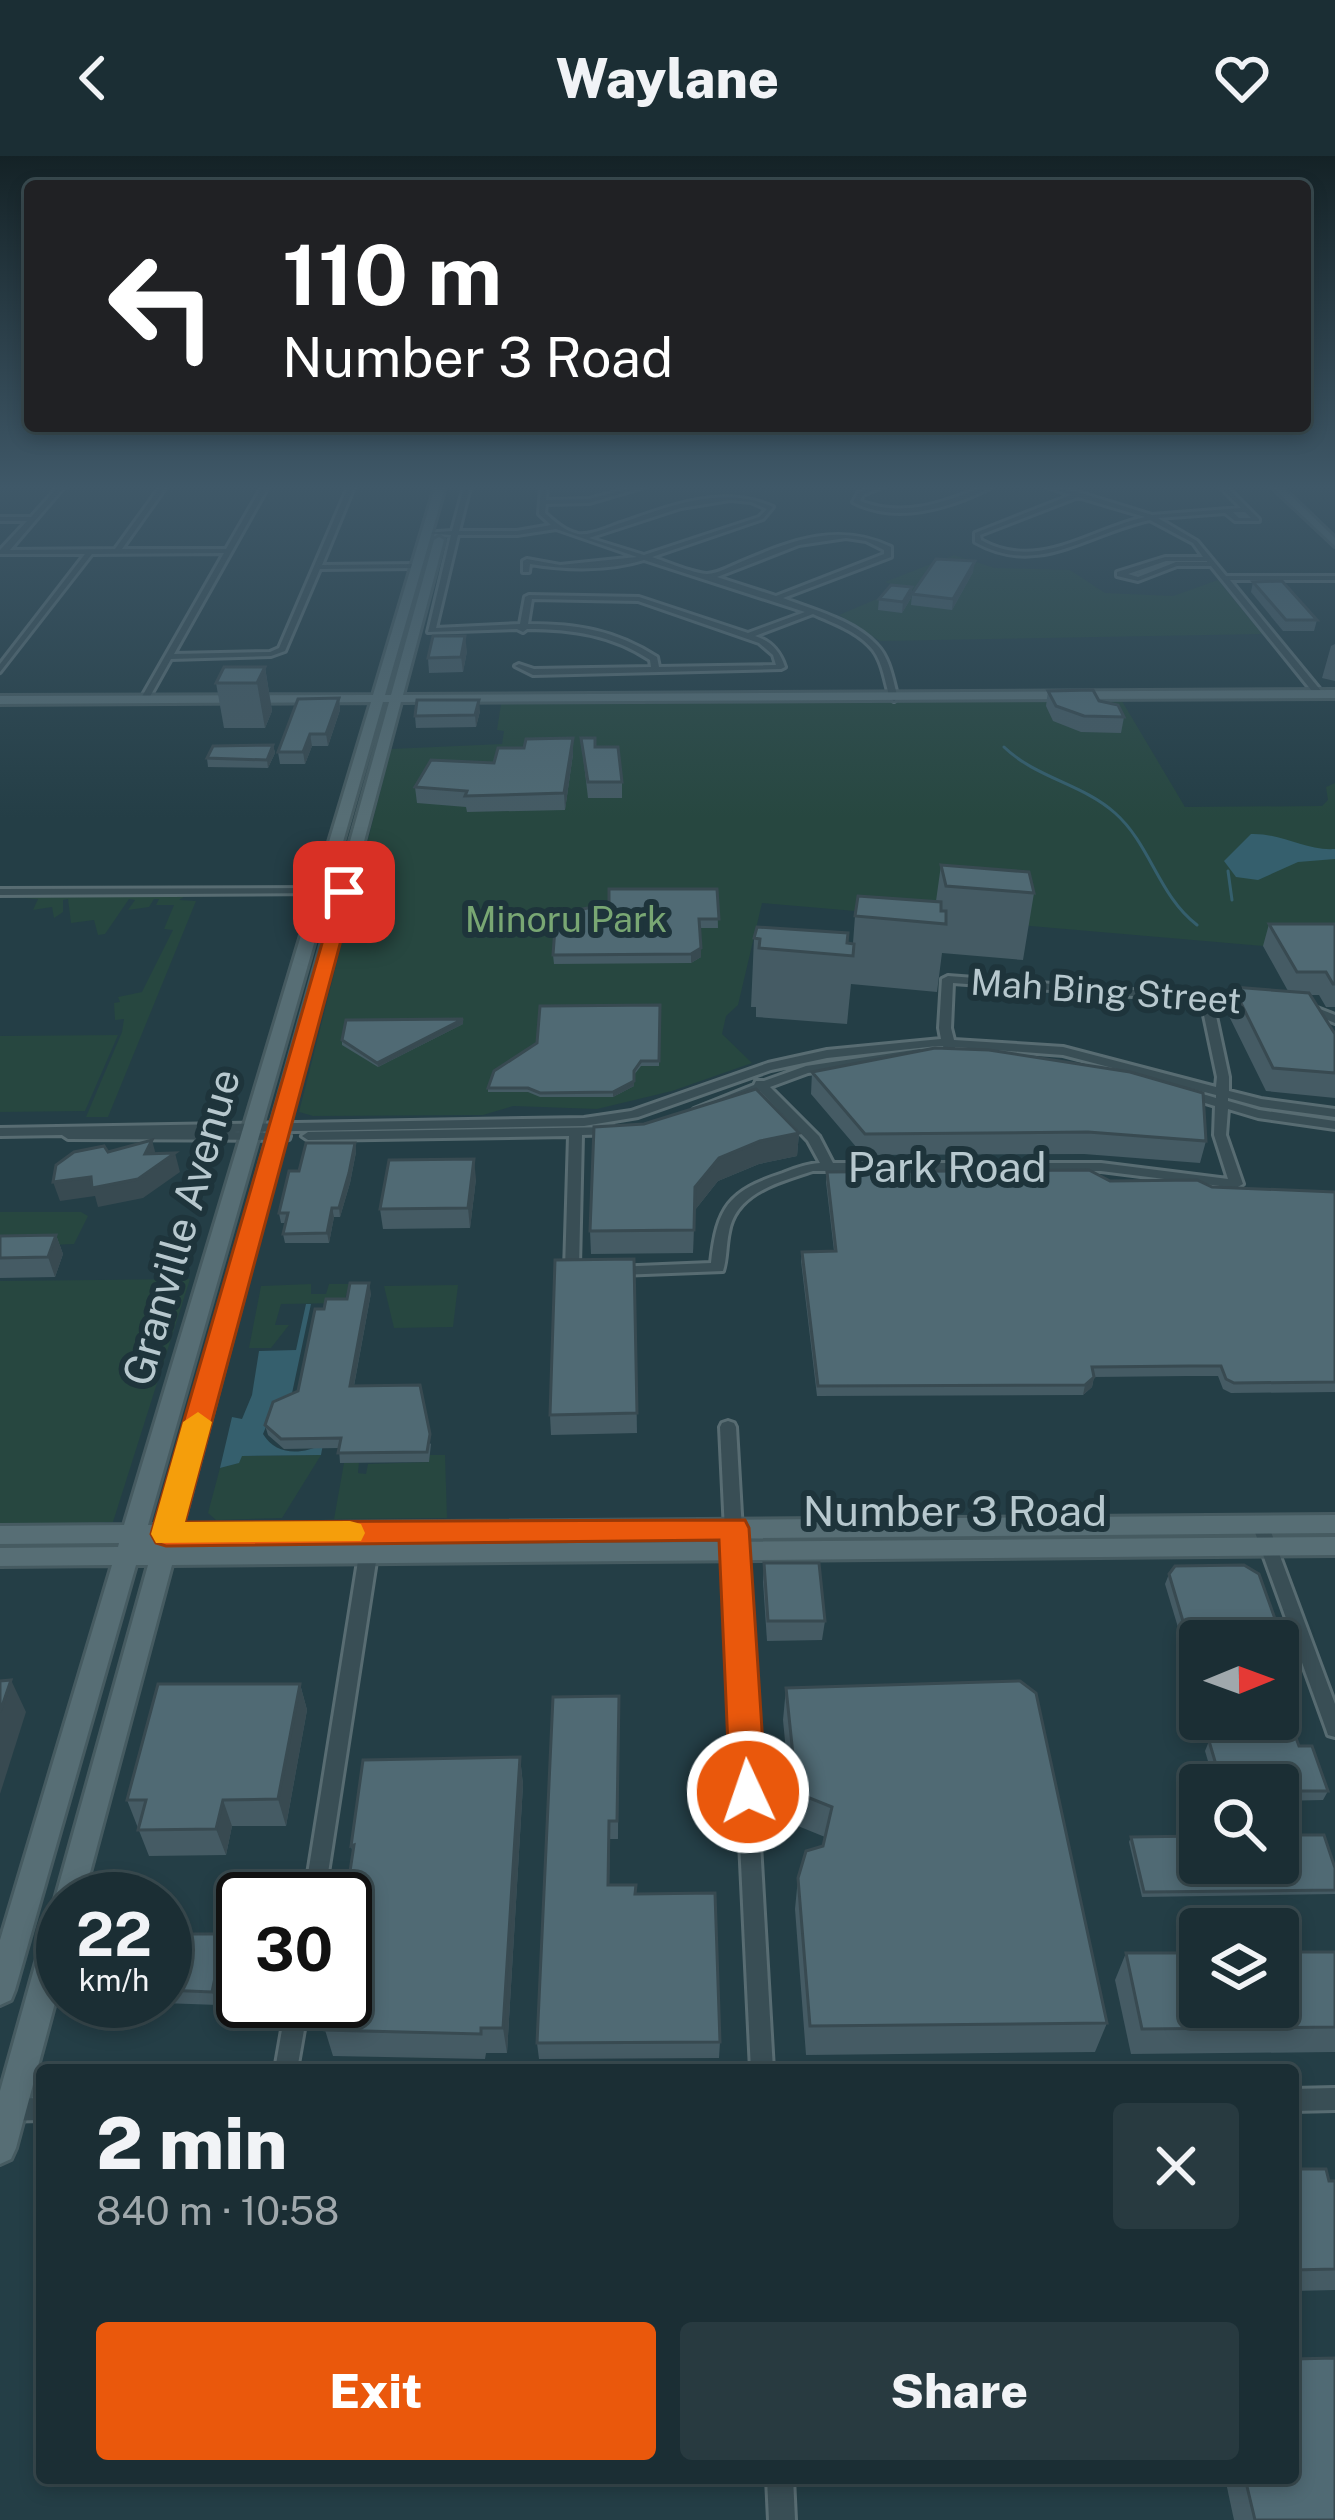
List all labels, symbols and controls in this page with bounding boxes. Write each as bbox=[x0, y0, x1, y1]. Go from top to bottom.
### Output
icon: back bbox=[60, 45, 126, 111]
icon: heart bbox=[1209, 45, 1275, 111]
text: Waylane bbox=[556, 47, 779, 110]
text: 110 m bbox=[282, 225, 502, 324]
icon: left bbox=[84, 228, 240, 384]
text: Number 3 Road bbox=[282, 326, 673, 389]
pin bbox=[293, 841, 395, 943]
icon: arrive bbox=[311, 859, 377, 925]
park label: Minoru Park bbox=[465, 898, 667, 940]
street label: Mah Bing Street bbox=[969, 961, 1243, 1021]
street label: Granville Avenue bbox=[112, 1063, 249, 1391]
street label: Park Road bbox=[847, 1142, 1047, 1191]
street label: Number 3 Road bbox=[803, 1486, 1107, 1535]
north arrow bbox=[1179, 1620, 1299, 1740]
map controls bbox=[1179, 1620, 1299, 2028]
position arrow bbox=[685, 1729, 811, 1855]
button: search bbox=[1179, 1764, 1299, 1884]
speed limit sign: 30 bbox=[216, 1872, 372, 2028]
text: 22 bbox=[76, 1899, 152, 1970]
button: layers bbox=[1179, 1908, 1299, 2028]
text: km/h bbox=[79, 1962, 149, 1998]
text: 2 min bbox=[96, 2101, 287, 2185]
button: close bbox=[1113, 2103, 1239, 2229]
text: 840 m · 10:58 bbox=[96, 2188, 339, 2234]
button: Exit bbox=[96, 2322, 656, 2460]
button: Share bbox=[680, 2322, 1239, 2460]

